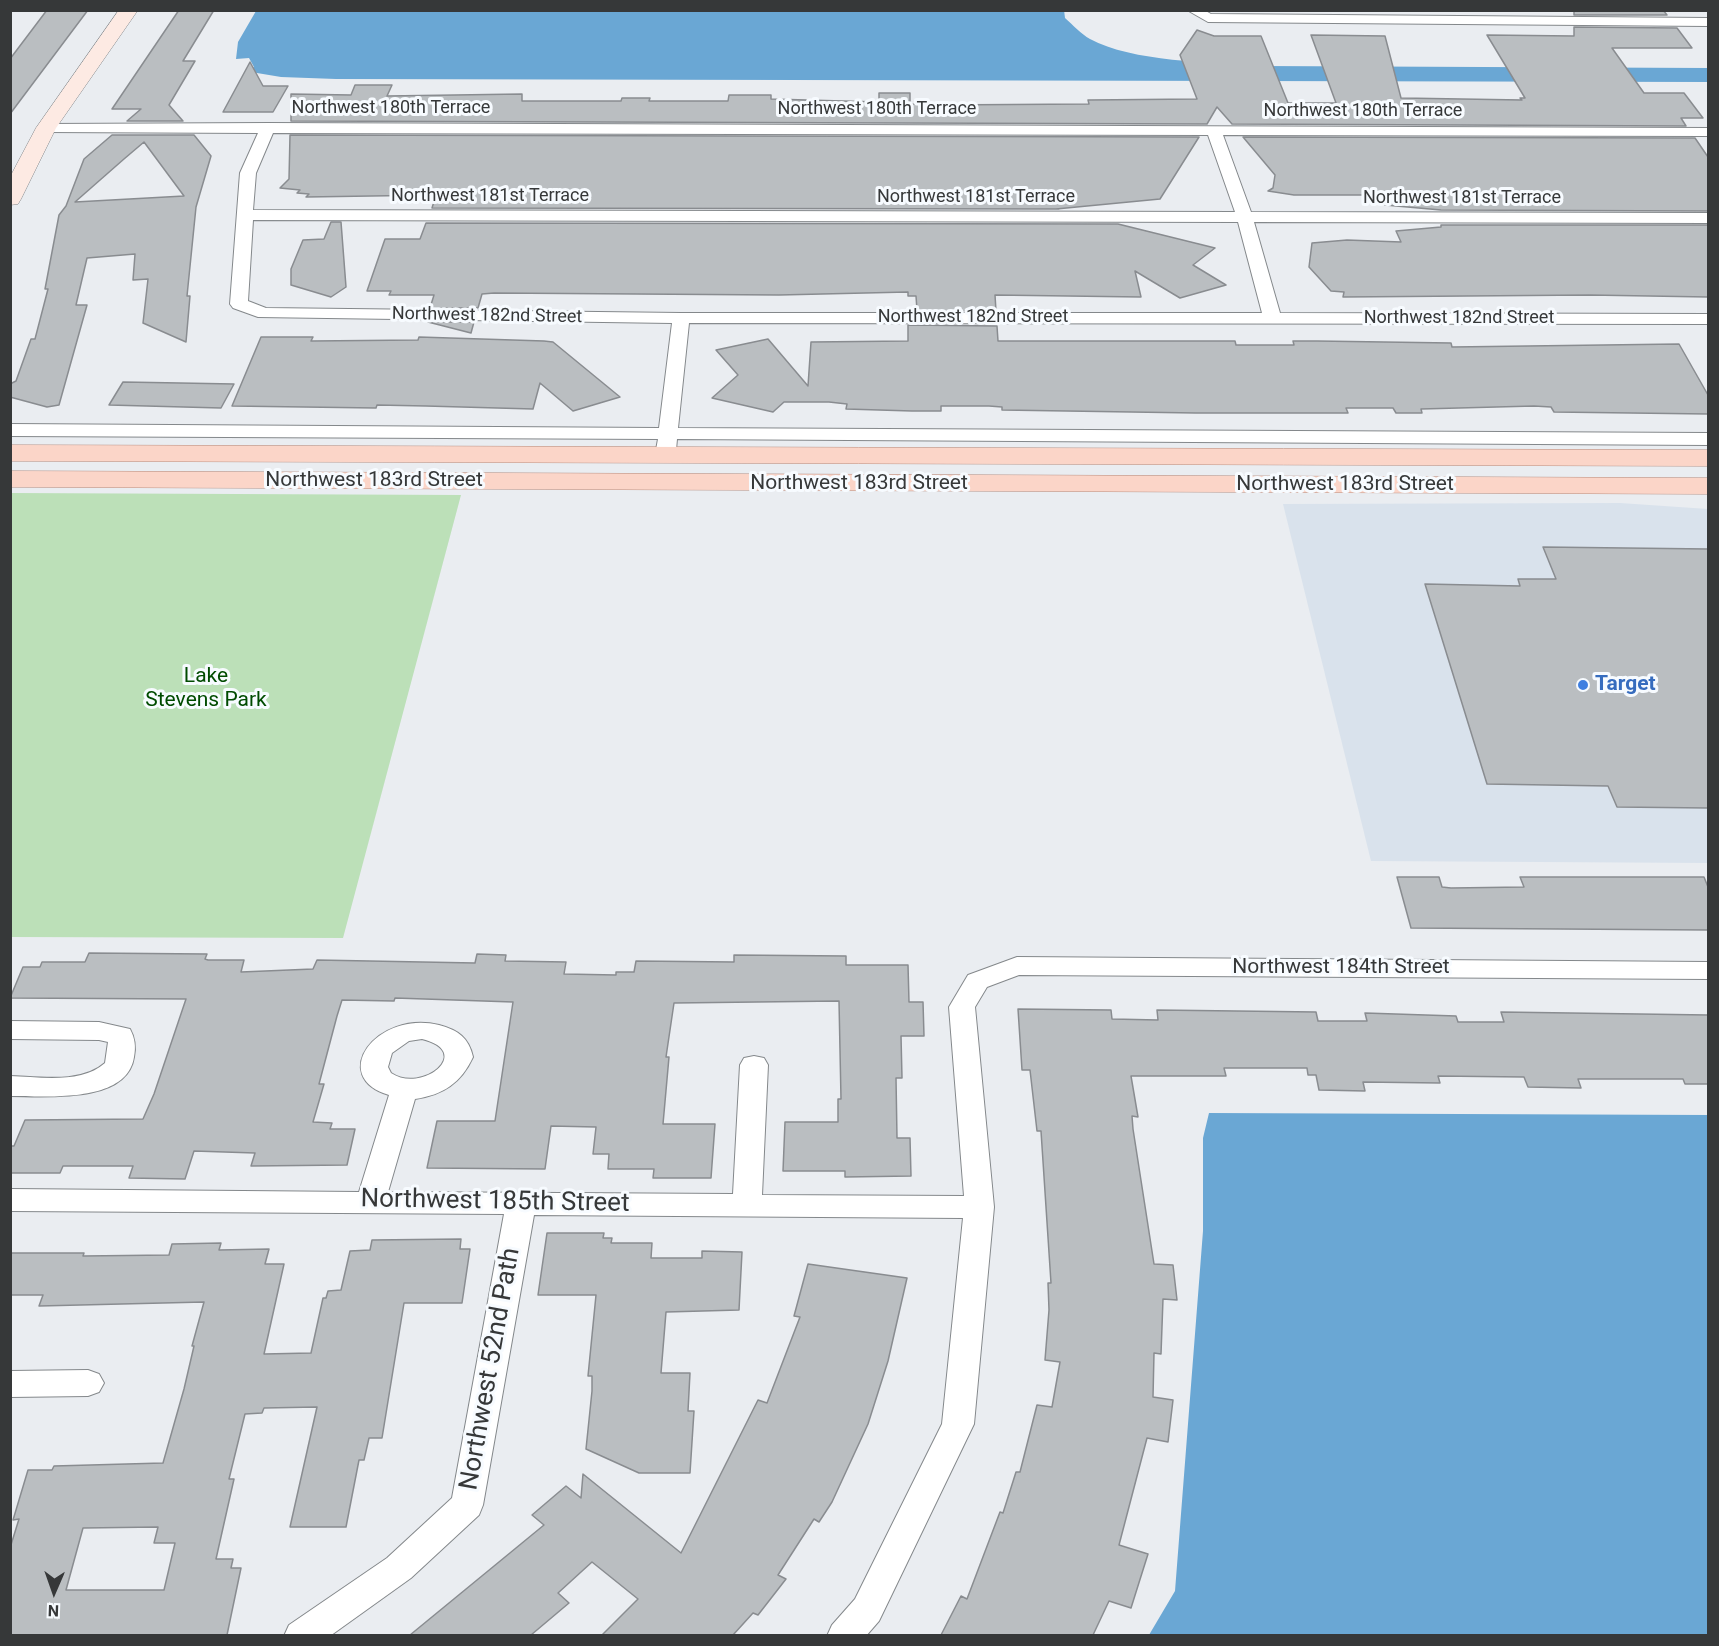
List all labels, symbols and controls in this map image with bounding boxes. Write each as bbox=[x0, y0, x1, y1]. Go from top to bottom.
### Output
street label: Northwest 180th Terrace bbox=[292, 97, 490, 119]
street label: Northwest 180th Terrace bbox=[778, 98, 976, 120]
street label: Northwest 180th Terrace bbox=[1264, 100, 1462, 122]
street label: Northwest 181st Terrace bbox=[391, 185, 589, 207]
street label: Northwest 181st Terrace bbox=[877, 186, 1075, 208]
street label: Northwest 181st Terrace bbox=[1363, 187, 1561, 209]
street label: Northwest 182nd Street bbox=[392, 304, 582, 328]
street label: Northwest 182nd Street bbox=[878, 306, 1068, 328]
street label: Northwest 182nd Street bbox=[1364, 307, 1554, 329]
street label: Northwest 183rd Street bbox=[265, 468, 483, 494]
street label: Northwest 183rd Street bbox=[750, 471, 968, 497]
street label: Northwest 183rd Street bbox=[1236, 472, 1454, 498]
park label: Lake Stevens Park bbox=[145, 664, 267, 714]
place label: Target bbox=[1595, 672, 1656, 698]
marker: Target bbox=[1576, 678, 1590, 692]
street label: Northwest 184th Street bbox=[1232, 955, 1450, 981]
street label: Northwest 185th Street bbox=[360, 1184, 630, 1220]
street label: Northwest 52nd Path bbox=[454, 1246, 528, 1492]
north arrow bbox=[24, 1562, 84, 1622]
text: N bbox=[47, 1601, 59, 1620]

